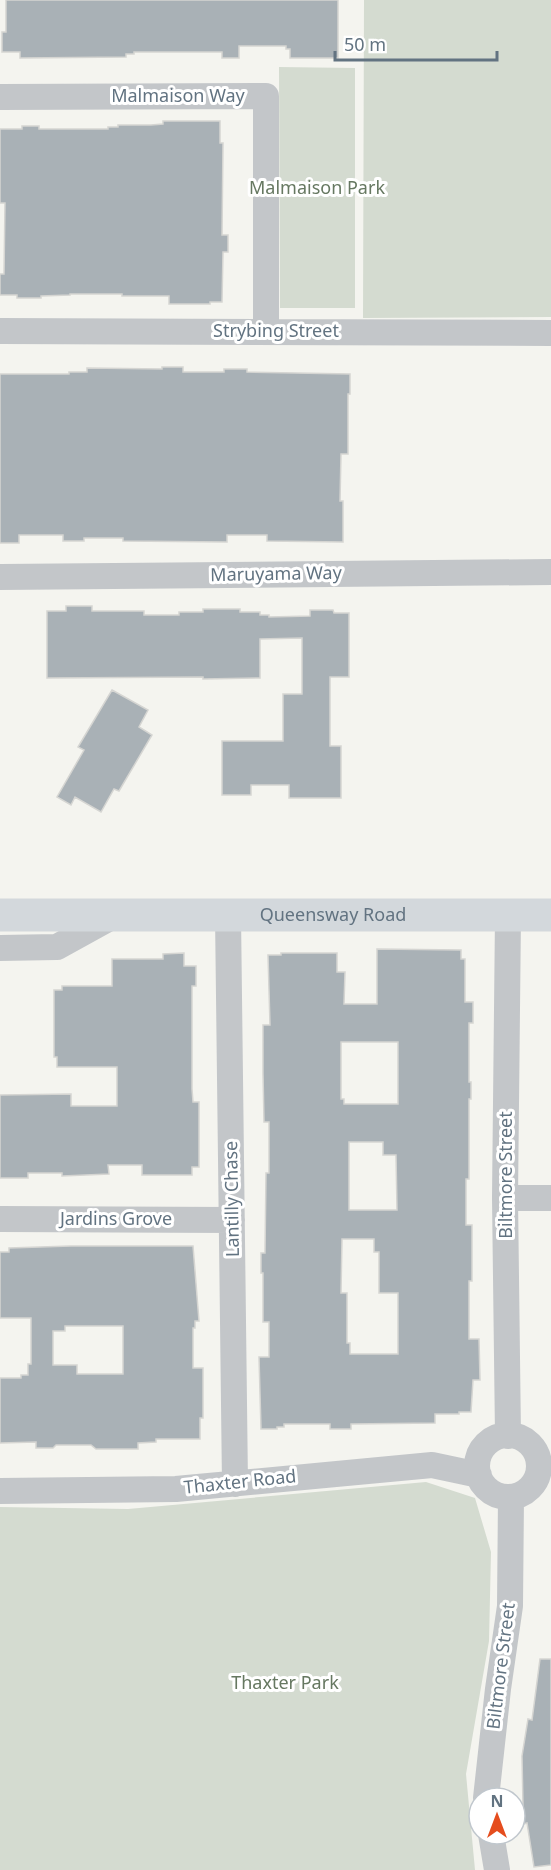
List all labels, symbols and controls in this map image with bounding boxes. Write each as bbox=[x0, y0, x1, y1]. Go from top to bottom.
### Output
scale bar bbox=[335, 24, 497, 62]
text: 50 m bbox=[344, 32, 386, 56]
street label: Malmaison Way bbox=[111, 83, 246, 107]
park label: Malmaison Park bbox=[249, 175, 385, 199]
street label: Strybing Street bbox=[213, 318, 339, 342]
street label: Maruyama Way bbox=[210, 560, 343, 586]
street label: Queensway Road bbox=[260, 902, 406, 926]
street label: Biltmore Street bbox=[493, 1111, 517, 1239]
street label: Lantilly Chase bbox=[218, 1141, 244, 1257]
street label: Jardins Grove bbox=[58, 1206, 172, 1230]
street label: Thaxter Road bbox=[183, 1463, 297, 1499]
street label: Biltmore Street bbox=[480, 1601, 520, 1731]
park label: Thaxter Park bbox=[231, 1670, 339, 1694]
north arrow bbox=[467, 1786, 527, 1846]
text: N bbox=[490, 1790, 504, 1812]

